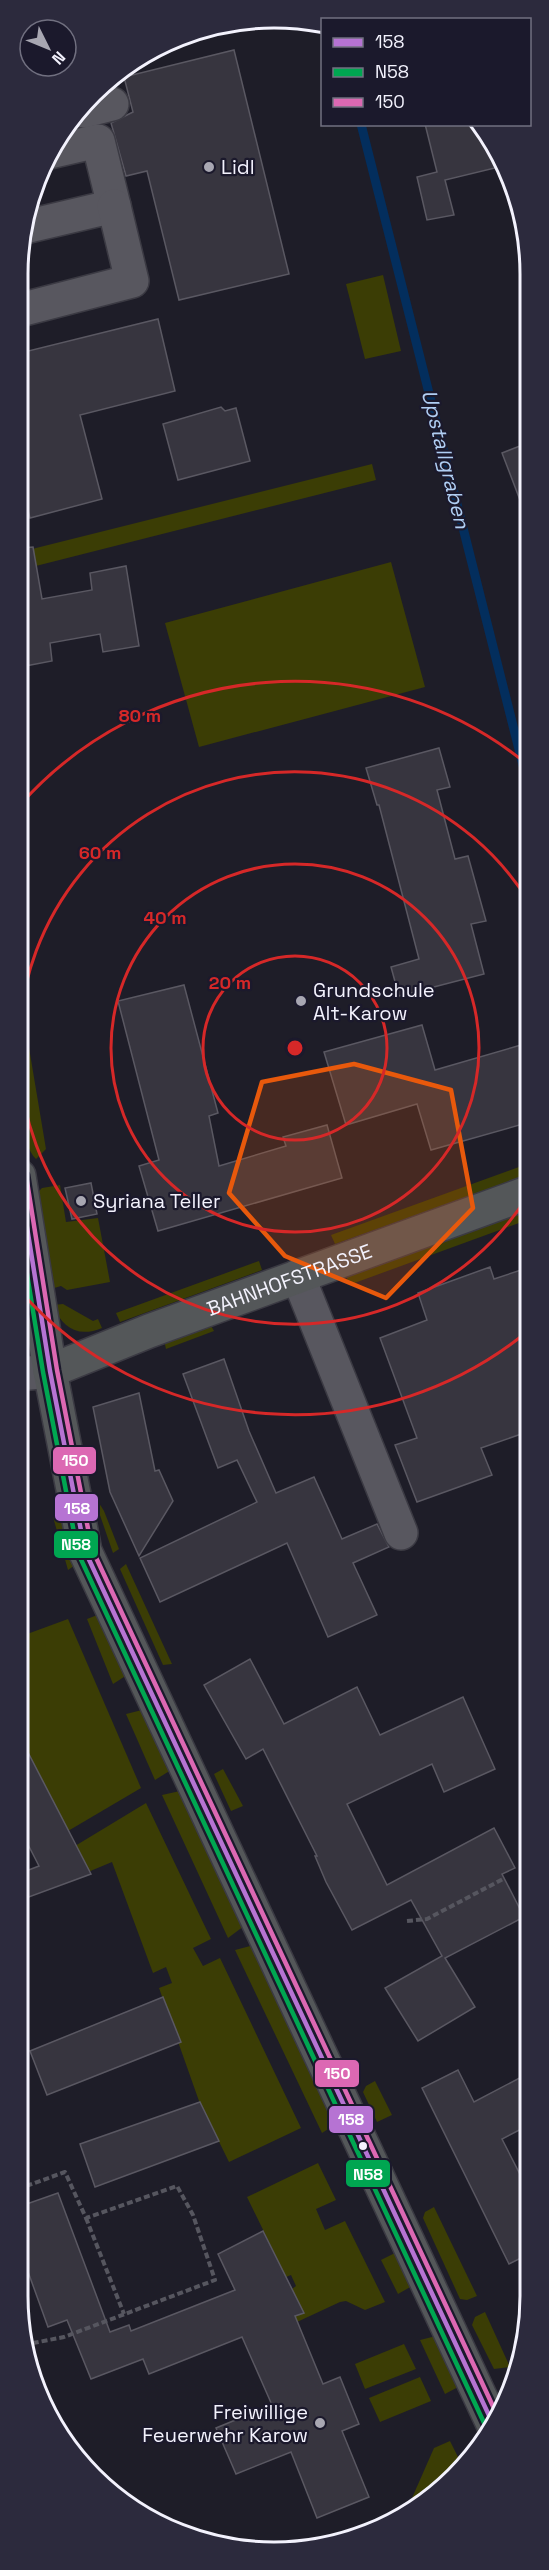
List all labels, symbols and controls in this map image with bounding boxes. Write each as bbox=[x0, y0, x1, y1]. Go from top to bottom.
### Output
north arrow bbox=[18, 18, 78, 78]
legend bbox=[321, 18, 531, 126]
text: 158 bbox=[375, 30, 405, 53]
text: N bbox=[47, 47, 70, 69]
text: N58 bbox=[375, 60, 409, 83]
text: 150 bbox=[375, 90, 405, 113]
place label: Lidl bbox=[221, 154, 255, 180]
marker: Lidl bbox=[202, 160, 216, 174]
water label: Upstallgraben bbox=[416, 387, 477, 532]
text: 80 m bbox=[119, 704, 161, 727]
text: 60 m bbox=[79, 841, 121, 864]
text: 40 m bbox=[143, 906, 187, 929]
text: 20 m bbox=[209, 971, 251, 994]
place label: Grundschule Alt-Karow bbox=[313, 977, 435, 1026]
marker: Grundschule Alt-Karow bbox=[294, 994, 308, 1008]
centre of rings bbox=[285, 1038, 305, 1058]
place label: Syriana Teller bbox=[93, 1188, 221, 1214]
marker: Syriana Teller bbox=[74, 1194, 88, 1208]
street label: BAHNHOFSTRASSE bbox=[203, 1238, 375, 1322]
line badge: 150 bbox=[52, 1446, 97, 1475]
text: 150 bbox=[61, 1450, 89, 1471]
line badge: 158 bbox=[54, 1493, 99, 1522]
text: 158 bbox=[64, 1498, 91, 1519]
line badge: N58 bbox=[53, 1530, 99, 1559]
text: N58 bbox=[61, 1534, 91, 1555]
line badge: 150 bbox=[314, 2059, 360, 2088]
text: 150 bbox=[323, 2063, 351, 2084]
line badge: 158 bbox=[328, 2105, 374, 2134]
text: 158 bbox=[338, 2109, 365, 2130]
unlabelled marker bbox=[357, 2140, 369, 2152]
line badge: N58 bbox=[345, 2159, 391, 2188]
text: N58 bbox=[353, 2164, 383, 2185]
place label: Freiwillige Feuerwehr Karow bbox=[142, 2399, 308, 2448]
marker: Freiwillige Feuerwehr Karow bbox=[313, 2416, 327, 2430]

